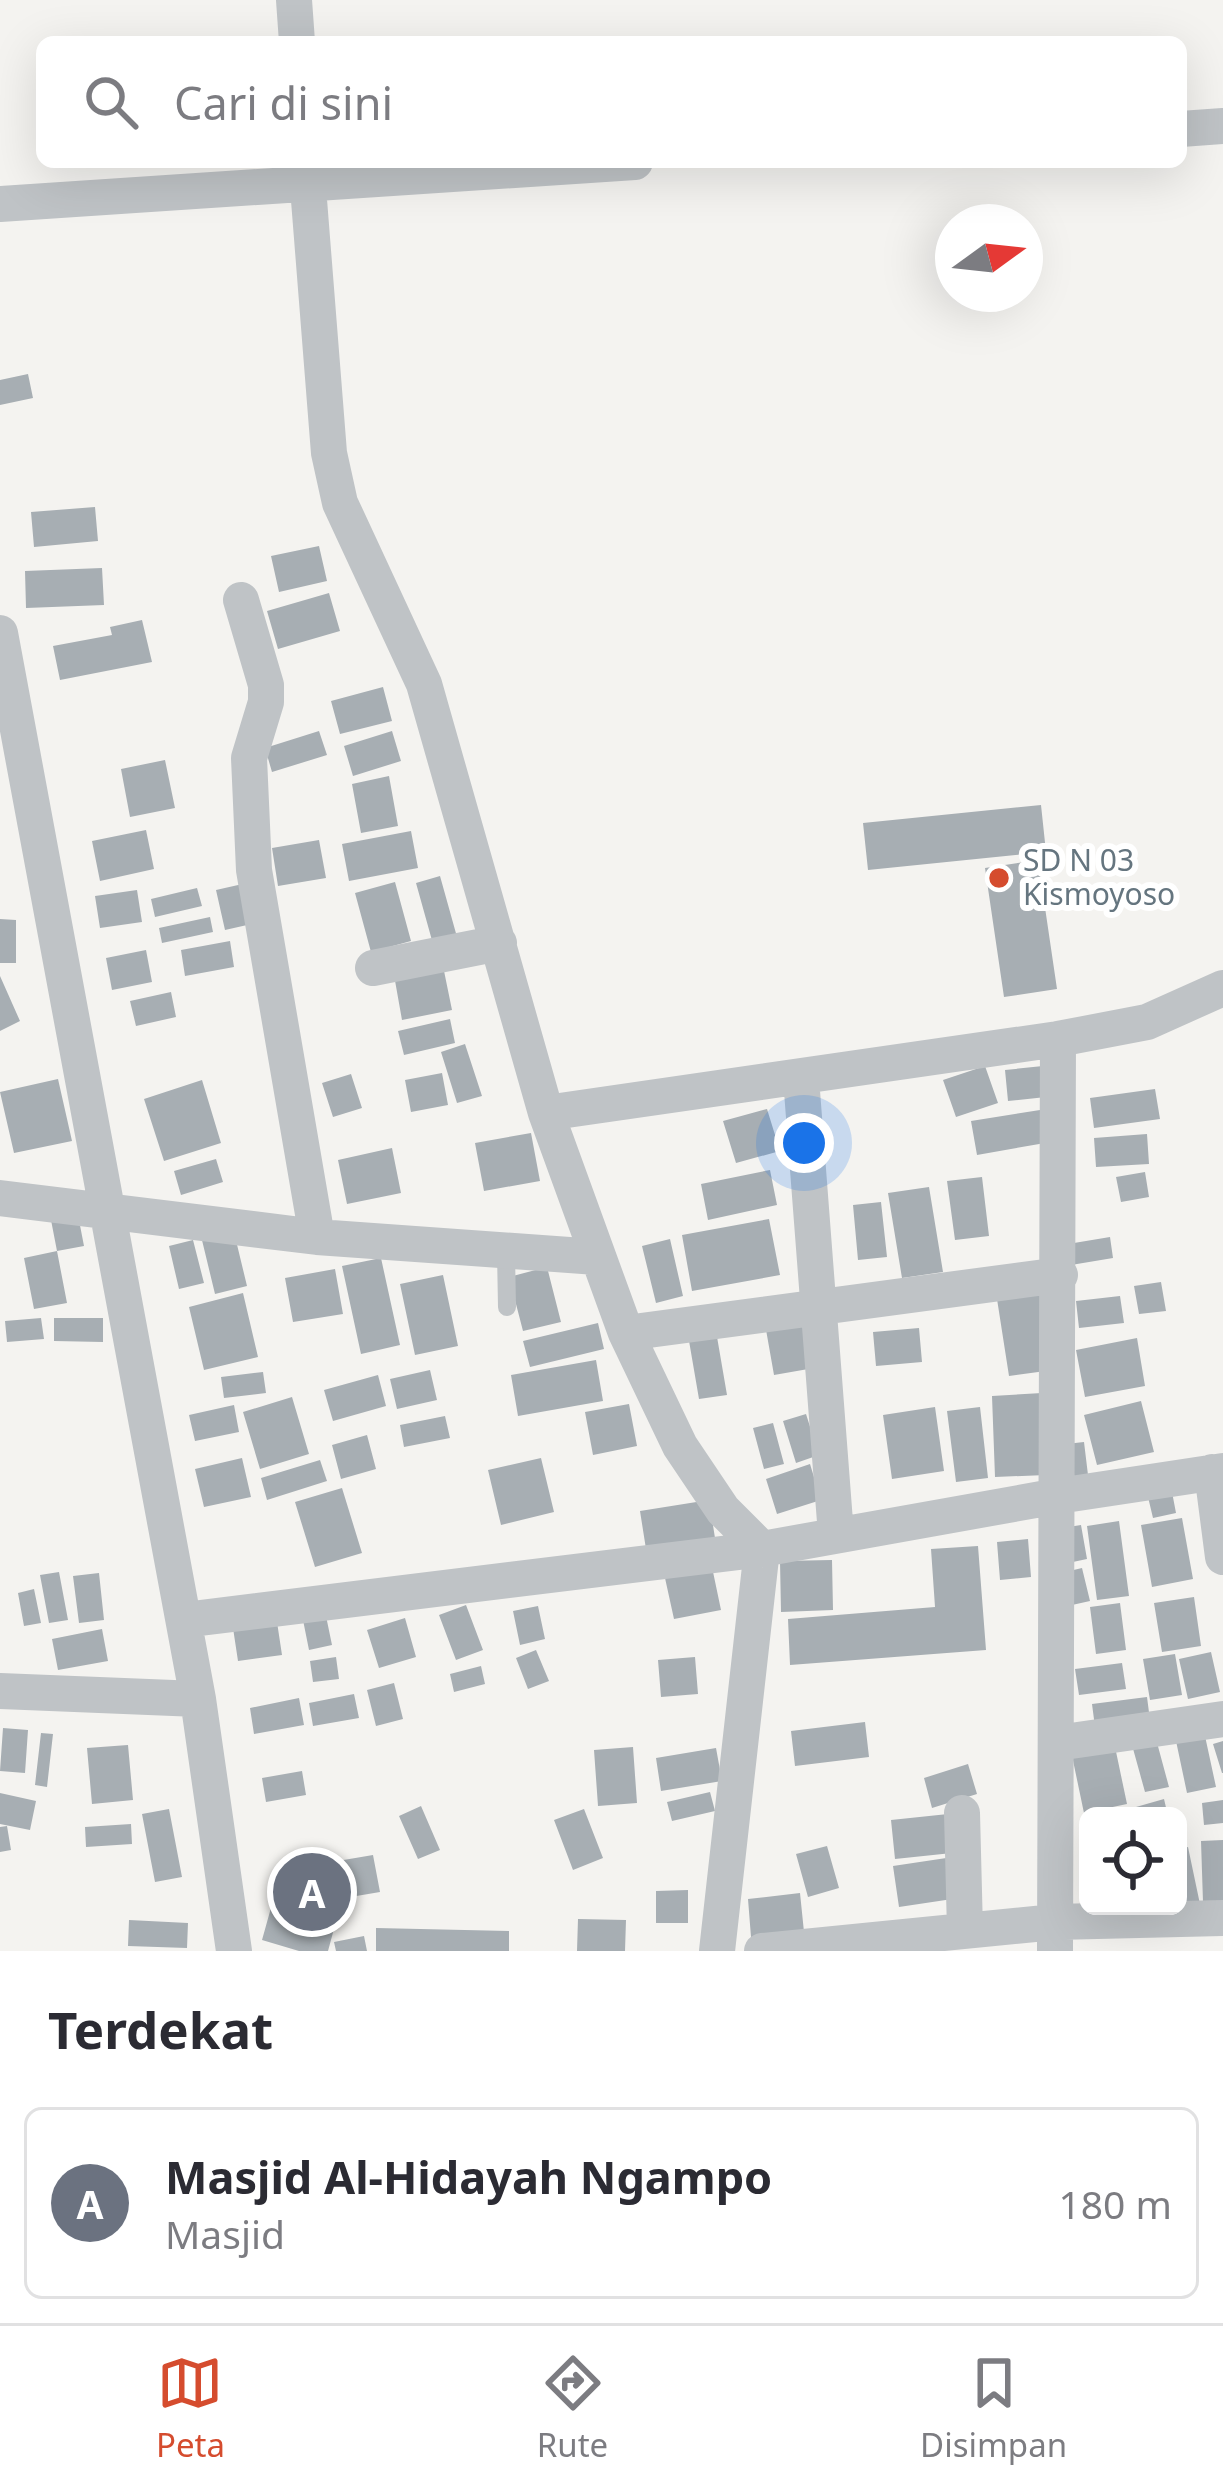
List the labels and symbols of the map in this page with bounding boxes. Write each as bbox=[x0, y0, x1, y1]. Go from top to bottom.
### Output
north arrow bbox=[935, 204, 1043, 312]
place label: SD N 03 Kismoyoso bbox=[1023, 839, 1175, 914]
marker: SD N 03 Kismoyoso bbox=[986, 865, 1012, 891]
your location bbox=[774, 1113, 834, 1173]
pin: A bbox=[273, 1847, 351, 1937]

